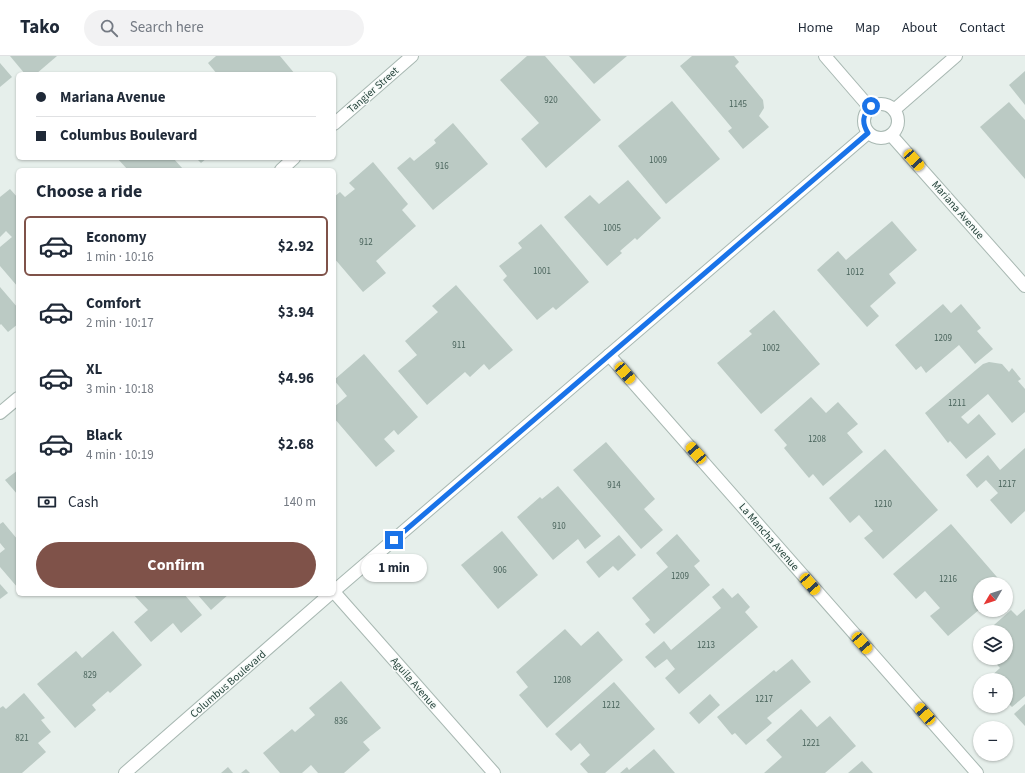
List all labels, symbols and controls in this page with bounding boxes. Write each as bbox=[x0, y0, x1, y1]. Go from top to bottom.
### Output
search box bbox=[84, 10, 364, 46]
text: Tako bbox=[20, 14, 60, 41]
icon: search bbox=[98, 17, 120, 39]
text: Search here bbox=[130, 17, 204, 38]
text: Home bbox=[798, 18, 833, 38]
text: Map bbox=[855, 18, 880, 38]
text: About bbox=[902, 18, 937, 38]
text: Contact bbox=[959, 18, 1005, 38]
street label: Tangier Street bbox=[344, 63, 402, 117]
text: Mariana Avenue bbox=[60, 87, 166, 108]
house number: 920 bbox=[544, 94, 558, 107]
route start bbox=[862, 97, 880, 115]
house number: 1145 bbox=[729, 98, 747, 111]
text: Columbus Boulevard bbox=[60, 125, 197, 146]
car bbox=[902, 147, 926, 173]
house number: 1009 bbox=[649, 154, 667, 167]
house number: 916 bbox=[435, 160, 449, 173]
street label: Mariana Avenue bbox=[928, 177, 988, 243]
text: Choose a ride bbox=[36, 179, 142, 204]
house number: 1005 bbox=[603, 222, 621, 235]
text: Economy bbox=[86, 227, 147, 248]
icon: car bbox=[38, 228, 74, 264]
text: $2.92 bbox=[278, 236, 314, 257]
house number: 912 bbox=[359, 236, 373, 249]
text: 1 min · 10:16 bbox=[86, 248, 154, 266]
house number: 1001 bbox=[533, 265, 551, 278]
house number: 1012 bbox=[846, 266, 864, 279]
text: Comfort bbox=[86, 293, 141, 314]
icon: car bbox=[38, 294, 74, 330]
text: $3.94 bbox=[278, 302, 314, 323]
text: 2 min · 10:17 bbox=[86, 314, 154, 332]
house number: 1209 bbox=[934, 332, 952, 345]
house number: 911 bbox=[452, 339, 466, 352]
house number: 1002 bbox=[762, 342, 780, 355]
text: XL bbox=[86, 359, 102, 380]
icon: car bbox=[38, 360, 74, 396]
car bbox=[613, 360, 637, 386]
text: $4.96 bbox=[278, 368, 314, 389]
text: 3 min · 10:18 bbox=[86, 380, 154, 398]
house number: 1211 bbox=[948, 397, 966, 410]
text: Black bbox=[86, 425, 123, 446]
icon: car bbox=[38, 426, 74, 462]
house number: 1208 bbox=[808, 433, 826, 446]
text: $2.68 bbox=[278, 434, 314, 455]
car bbox=[684, 440, 708, 466]
text: 4 min · 10:19 bbox=[86, 446, 154, 464]
house number: 1217 bbox=[998, 478, 1016, 491]
house number: 914 bbox=[607, 479, 621, 492]
icon: cash bbox=[36, 491, 58, 513]
text: Cash bbox=[68, 492, 99, 513]
text: 140 m bbox=[283, 493, 316, 511]
house number: 1210 bbox=[874, 498, 892, 511]
street label: La Mancha Avenue bbox=[735, 500, 803, 575]
house number: 910 bbox=[552, 520, 566, 533]
route end bbox=[385, 531, 403, 549]
button: Confirm bbox=[36, 542, 316, 588]
callout: 1 min bbox=[361, 554, 427, 582]
text: 1 min bbox=[378, 559, 410, 577]
house number: 906 bbox=[493, 564, 507, 577]
house number: 1209 bbox=[671, 570, 689, 583]
car bbox=[798, 571, 822, 597]
house number: 1216 bbox=[939, 573, 957, 586]
north arrow bbox=[973, 577, 1013, 617]
map controls bbox=[973, 577, 1013, 761]
button: layers bbox=[973, 625, 1013, 665]
car bbox=[850, 630, 874, 656]
house number: 1213 bbox=[697, 639, 715, 652]
street label: Columbus Boulevard bbox=[187, 647, 269, 721]
street label: Aguila Avenue bbox=[387, 654, 441, 713]
house number: 829 bbox=[83, 669, 97, 682]
button: + bbox=[973, 673, 1013, 713]
house number: 1208 bbox=[553, 674, 571, 687]
house number: 1217 bbox=[755, 693, 773, 706]
house number: 1212 bbox=[602, 699, 620, 712]
car bbox=[913, 701, 937, 727]
house number: 836 bbox=[334, 715, 348, 728]
button: − bbox=[973, 721, 1013, 761]
house number: 821 bbox=[15, 732, 29, 745]
house number: 1221 bbox=[802, 737, 820, 750]

